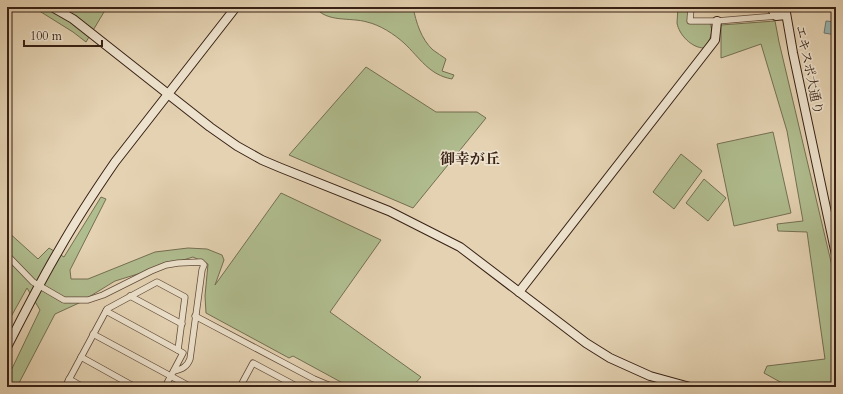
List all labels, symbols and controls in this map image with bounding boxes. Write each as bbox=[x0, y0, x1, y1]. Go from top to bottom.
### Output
scale bar bbox=[24, 22, 102, 48]
street label: エキスポ大通り bbox=[791, 24, 827, 116]
text: 100 m bbox=[30, 28, 63, 44]
district label: 御幸が丘 bbox=[440, 149, 500, 169]

